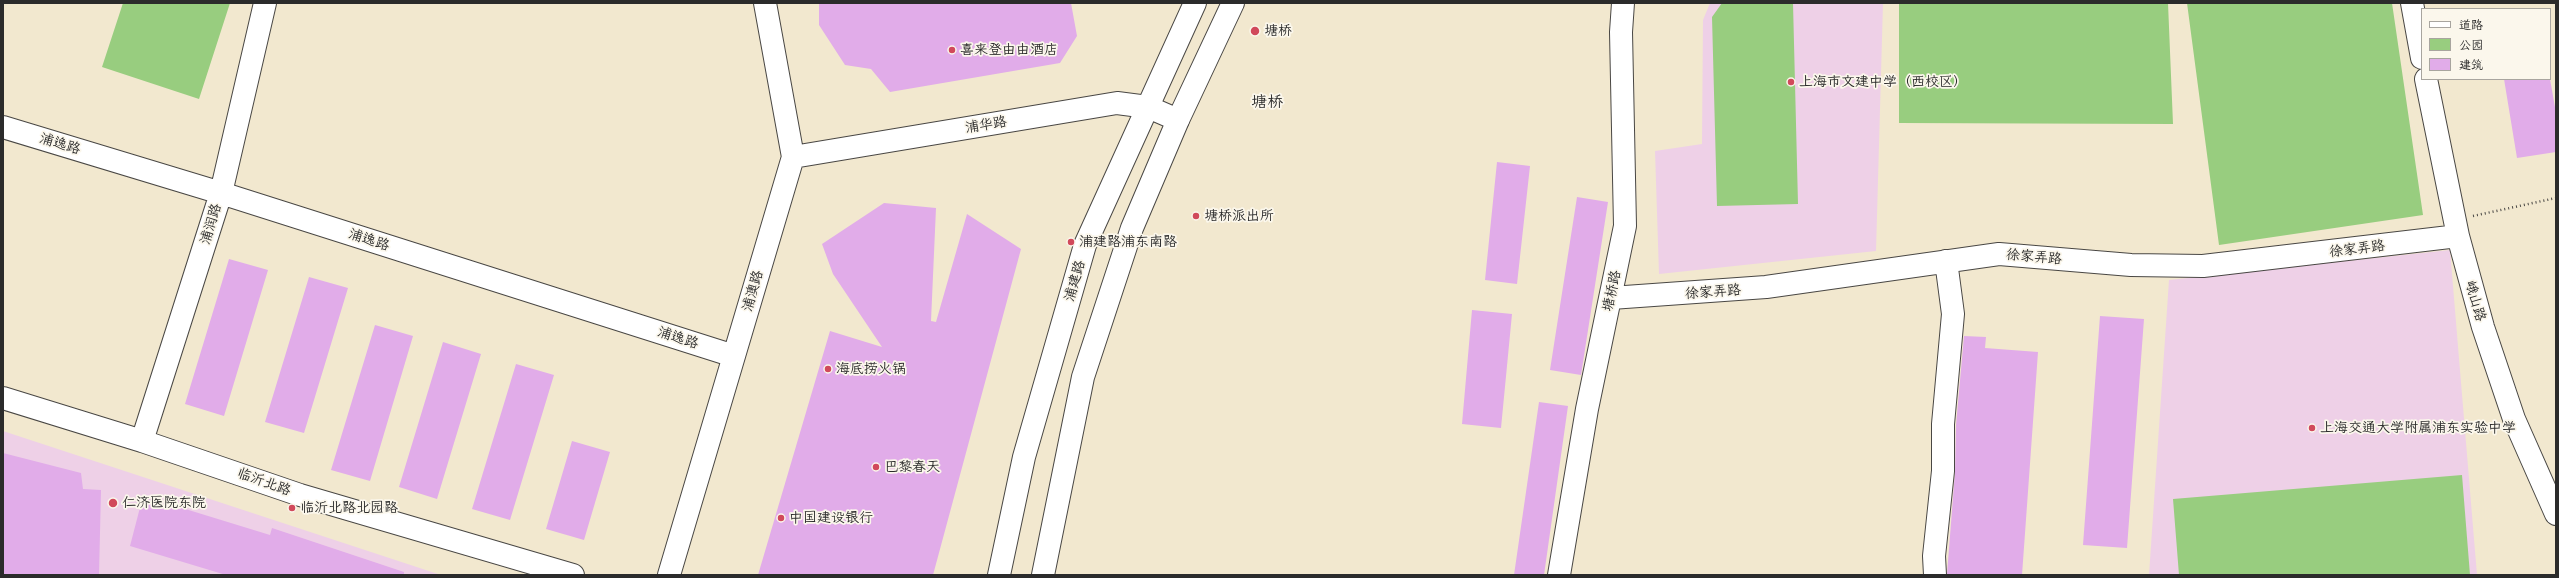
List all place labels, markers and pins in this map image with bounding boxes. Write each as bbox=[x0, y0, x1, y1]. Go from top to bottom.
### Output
place label: 塘桥 bbox=[1264, 23, 1292, 39]
marker: 塘桥 bbox=[1249, 25, 1261, 37]
place label: 喜来登由由酒店 bbox=[960, 42, 1058, 58]
marker: 喜来登由由酒店 bbox=[947, 45, 957, 55]
place label: 上海市文建中学（西校区） bbox=[1799, 74, 1967, 90]
marker: 上海市文建中学（西校区） bbox=[1786, 77, 1796, 87]
place label: 塘桥派出所 bbox=[1204, 208, 1274, 224]
marker: 塘桥派出所 bbox=[1191, 211, 1201, 221]
place label: 浦建路浦东南路 bbox=[1079, 234, 1177, 250]
marker: 浦建路浦东南路 bbox=[1066, 237, 1076, 247]
place label: 海底捞火锅 bbox=[836, 361, 906, 377]
marker: 海底捞火锅 bbox=[823, 364, 833, 374]
place label: 上海交通大学附属浦东实验中学 bbox=[2320, 420, 2516, 436]
marker: 上海交通大学附属浦东实验中学 bbox=[2307, 423, 2317, 433]
place label: 巴黎春天 bbox=[884, 459, 940, 475]
marker: 巴黎春天 bbox=[871, 462, 881, 472]
place label: 仁济医院东院 bbox=[122, 495, 206, 511]
marker: 仁济医院东院 bbox=[107, 497, 119, 509]
place label: 临沂北路北园路 bbox=[300, 500, 398, 516]
marker: 临沂北路北园路 bbox=[287, 503, 297, 513]
place label: 中国建设银行 bbox=[789, 510, 873, 526]
marker: 中国建设银行 bbox=[776, 513, 786, 523]

